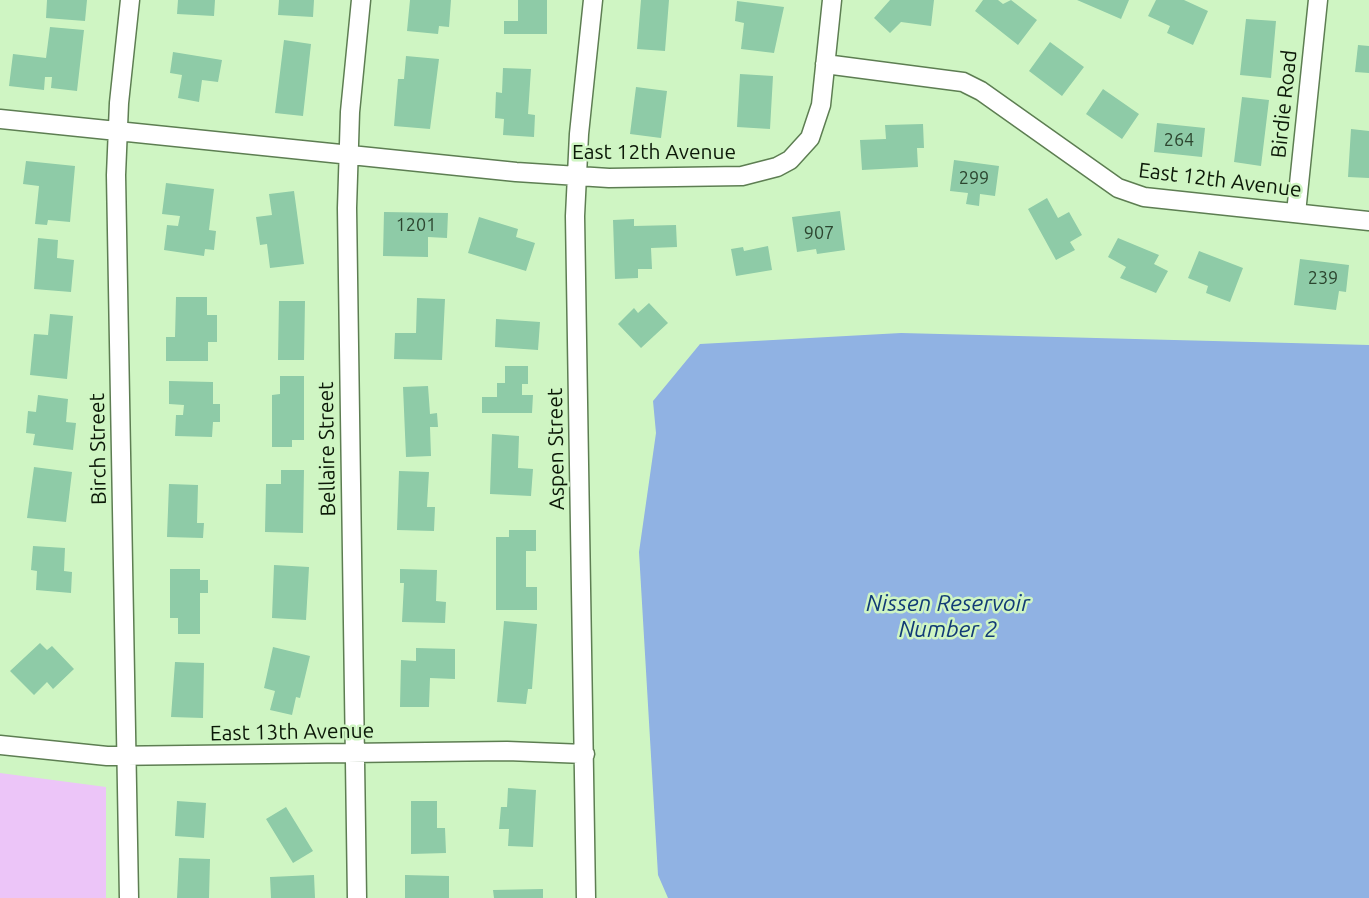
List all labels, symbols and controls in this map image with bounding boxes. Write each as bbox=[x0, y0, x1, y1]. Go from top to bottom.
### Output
street label: Birdie Road bbox=[1266, 49, 1302, 159]
house number: 264 bbox=[1164, 129, 1194, 151]
street label: East 12th Avenue bbox=[572, 139, 736, 165]
street label: East 12th Avenue bbox=[1137, 157, 1303, 203]
house number: 299 bbox=[959, 167, 989, 189]
house number: 1201 bbox=[396, 214, 436, 236]
house number: 907 bbox=[804, 222, 834, 244]
house number: 239 bbox=[1308, 267, 1338, 289]
street label: Bellaire Street bbox=[313, 381, 341, 517]
street label: Aspen Street bbox=[542, 388, 570, 510]
street label: Birch Street bbox=[84, 393, 112, 505]
water label: Nissen Reservoir Number 2 bbox=[866, 589, 1030, 643]
street label: East 13th Avenue bbox=[210, 718, 374, 746]

